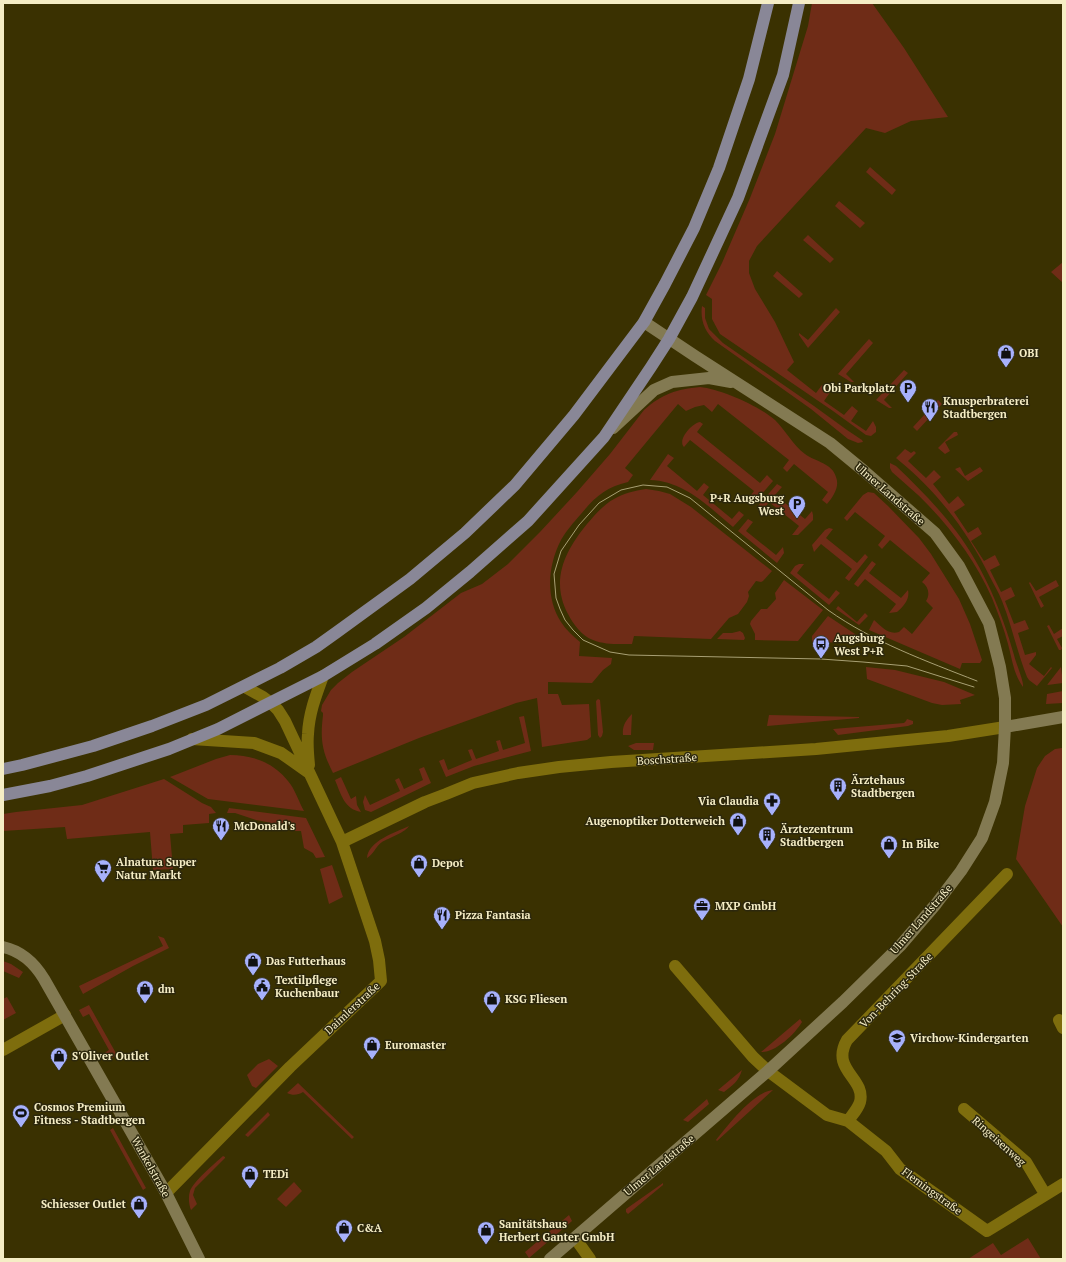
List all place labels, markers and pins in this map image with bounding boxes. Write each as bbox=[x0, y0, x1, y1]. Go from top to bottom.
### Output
shop icon: OBI bbox=[996, 343, 1016, 368]
place label: OBI bbox=[1019, 346, 1039, 360]
parking icon: Obi Parkplatz bbox=[898, 378, 918, 403]
place label: Obi Parkplatz bbox=[823, 381, 895, 395]
place label: Knusperbraterei Stadtbergen bbox=[943, 394, 1029, 421]
restaurant icon: Knusperbraterei Stadtbergen bbox=[920, 397, 940, 422]
place label: P+R Augsburg West bbox=[710, 491, 785, 518]
parking icon: P+R Augsburg West bbox=[787, 494, 807, 519]
place label: Augsburg West P+R bbox=[834, 631, 885, 658]
bus stop icon: Augsburg West P+R bbox=[811, 634, 831, 659]
place label: Ärztehaus Stadtbergen bbox=[851, 773, 915, 800]
building icon: Ärztehaus Stadtbergen bbox=[828, 776, 848, 801]
pharmacy icon: Via Claudia bbox=[762, 791, 782, 816]
place label: Via Claudia bbox=[698, 794, 759, 808]
shop icon: Augenoptiker Dotterweich bbox=[728, 811, 748, 836]
place label: Augenoptiker Dotterweich bbox=[585, 814, 725, 828]
restaurant icon: McDonald's bbox=[211, 816, 231, 841]
place label: McDonald's bbox=[234, 819, 295, 833]
place label: Ärztezentrum Stadtbergen bbox=[780, 822, 854, 849]
building icon: Ärztezentrum Stadtbergen bbox=[757, 825, 777, 850]
shop icon: In Bike bbox=[879, 834, 899, 859]
place label: In Bike bbox=[902, 837, 939, 851]
shop icon: Depot bbox=[409, 853, 429, 878]
place label: Alnatura Super Natur Markt bbox=[116, 855, 197, 882]
place label: Depot bbox=[432, 856, 464, 870]
supermarket icon: Alnatura Super Natur Markt bbox=[93, 858, 113, 883]
office icon: MXP GmbH bbox=[692, 896, 712, 921]
place label: MXP GmbH bbox=[715, 899, 777, 913]
restaurant icon: Pizza Fantasia bbox=[432, 905, 452, 930]
place label: Pizza Fantasia bbox=[455, 908, 531, 922]
shop icon: Das Futterhaus bbox=[243, 951, 263, 976]
place label: Das Futterhaus bbox=[266, 954, 346, 968]
place label: Textilpflege Kuchenbaur bbox=[275, 973, 339, 1000]
public building icon: Textilpflege Kuchenbaur bbox=[252, 976, 272, 1001]
shop icon: dm bbox=[135, 979, 155, 1004]
place label: dm bbox=[158, 982, 176, 996]
shop icon: KSG Fliesen bbox=[482, 989, 502, 1014]
place label: KSG Fliesen bbox=[505, 992, 567, 1006]
school or university icon: Virchow-Kindergarten bbox=[887, 1028, 907, 1053]
place label: Virchow-Kindergarten bbox=[910, 1031, 1029, 1045]
shop icon: Euromaster bbox=[362, 1035, 382, 1060]
place label: Euromaster bbox=[385, 1038, 446, 1052]
shop icon: S'Oliver Outlet bbox=[49, 1046, 69, 1071]
place label: S'Oliver Outlet bbox=[72, 1049, 150, 1063]
place label: Cosmos Premium Fitness - Stadtbergen bbox=[34, 1100, 145, 1127]
sports icon: Cosmos Premium Fitness - Stadtbergen bbox=[11, 1103, 31, 1128]
shop icon: TEDi bbox=[240, 1164, 260, 1189]
place label: TEDi bbox=[263, 1167, 289, 1181]
shop icon: Schiesser Outlet bbox=[129, 1194, 149, 1219]
place label: Schiesser Outlet bbox=[41, 1197, 127, 1211]
place label: Sanitätshaus Herbert Ganter GmbH bbox=[499, 1217, 615, 1244]
shop icon: C&A bbox=[334, 1218, 354, 1243]
shop icon: Sanitätshaus Herbert Ganter GmbH bbox=[476, 1220, 496, 1245]
place label: C&A bbox=[357, 1221, 383, 1235]

